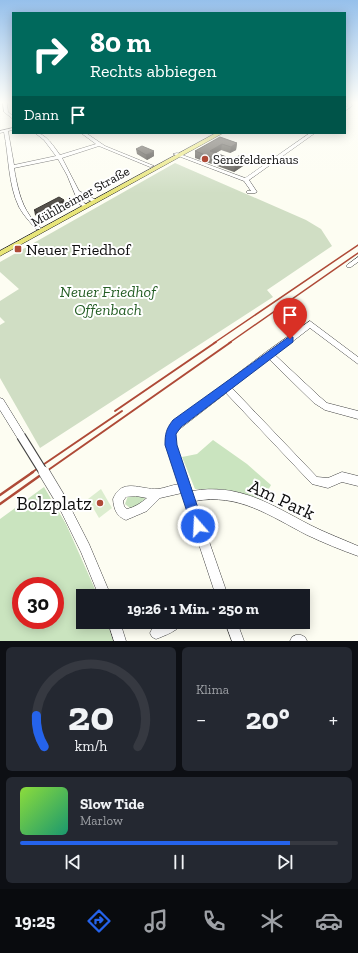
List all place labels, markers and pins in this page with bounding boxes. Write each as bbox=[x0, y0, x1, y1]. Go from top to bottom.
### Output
place label: Senefelderhaus bbox=[213, 152, 299, 167]
marker: Senefelderhaus bbox=[200, 154, 210, 164]
place label: Neuer Friedhof bbox=[26, 240, 132, 259]
marker: Neuer Friedhof bbox=[13, 244, 23, 254]
pin bbox=[273, 298, 307, 339]
place label: Bolzplatz bbox=[16, 492, 92, 515]
marker: Bolzplatz bbox=[95, 498, 105, 508]

